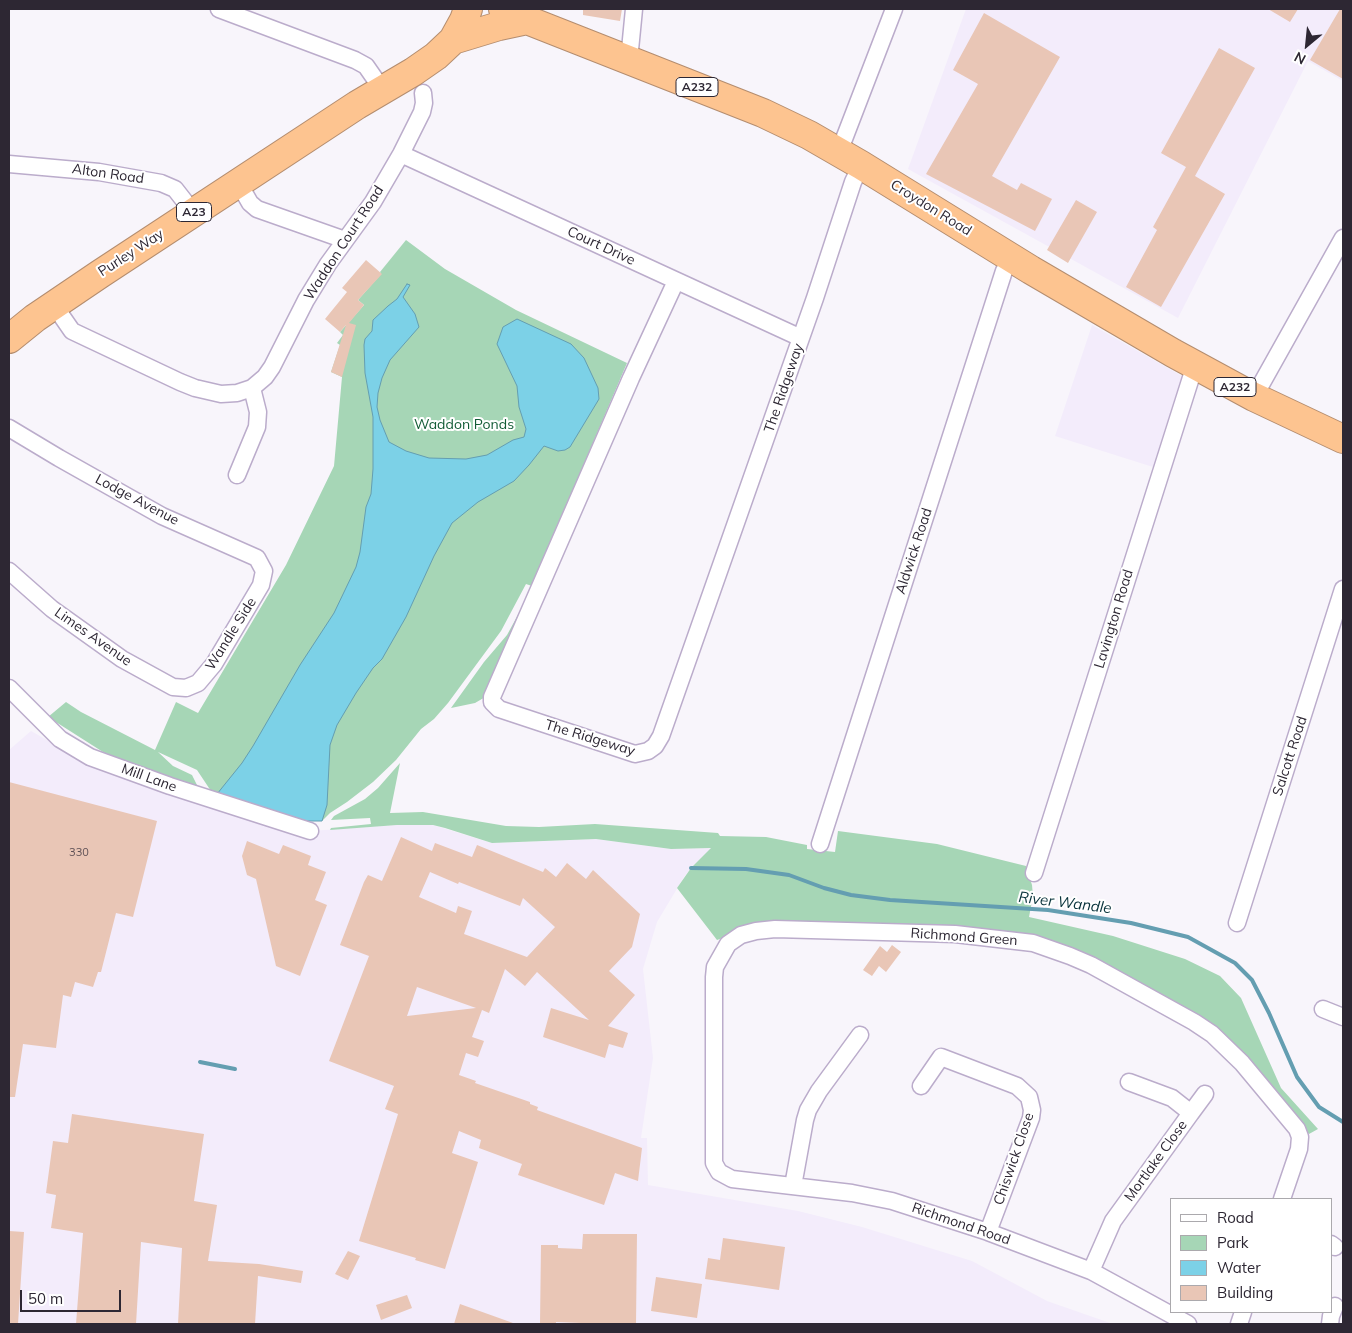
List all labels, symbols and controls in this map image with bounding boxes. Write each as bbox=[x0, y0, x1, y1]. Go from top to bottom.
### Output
north arrow bbox=[1282, 20, 1332, 70]
text: N bbox=[1291, 48, 1309, 69]
road number: A232 bbox=[676, 77, 718, 96]
street label: Alton Road bbox=[71, 161, 145, 187]
street label: Croydon Road bbox=[887, 176, 975, 240]
street label: Waddon Court Road bbox=[301, 183, 387, 303]
road number: A23 bbox=[176, 202, 212, 222]
street label: Court Drive bbox=[564, 223, 638, 269]
street label: Purley Way bbox=[95, 226, 167, 280]
street label: The Ridgeway bbox=[761, 341, 807, 435]
road number: A232 bbox=[1214, 378, 1256, 397]
park label: Waddon Ponds bbox=[414, 417, 514, 433]
street label: Lodge Avenue bbox=[92, 471, 182, 529]
street label: Aldwick Road bbox=[892, 506, 936, 596]
street label: Lavington Road bbox=[1091, 568, 1137, 670]
street label: Wandle Side bbox=[202, 595, 260, 673]
street label: Limes Avenue bbox=[51, 604, 135, 670]
street label: Salcott Road bbox=[1269, 714, 1311, 798]
street label: The Ridgeway bbox=[543, 716, 637, 760]
street label: Mill Lane bbox=[119, 760, 179, 796]
house number: 330 bbox=[69, 846, 89, 860]
water label: River Wandle bbox=[1017, 888, 1113, 918]
street label: Richmond Green bbox=[910, 925, 1018, 949]
street label: Chiswick Close bbox=[990, 1111, 1038, 1207]
street label: Mortlake Close bbox=[1121, 1117, 1191, 1205]
legend bbox=[1170, 1198, 1332, 1313]
street label: Richmond Road bbox=[910, 1199, 1012, 1249]
text: Road bbox=[1217, 1208, 1254, 1227]
text: Park bbox=[1217, 1233, 1249, 1252]
text: Water bbox=[1217, 1258, 1261, 1277]
scale bar bbox=[22, 1280, 124, 1312]
text: Building bbox=[1217, 1283, 1273, 1302]
text: 50 m bbox=[28, 1289, 63, 1308]

